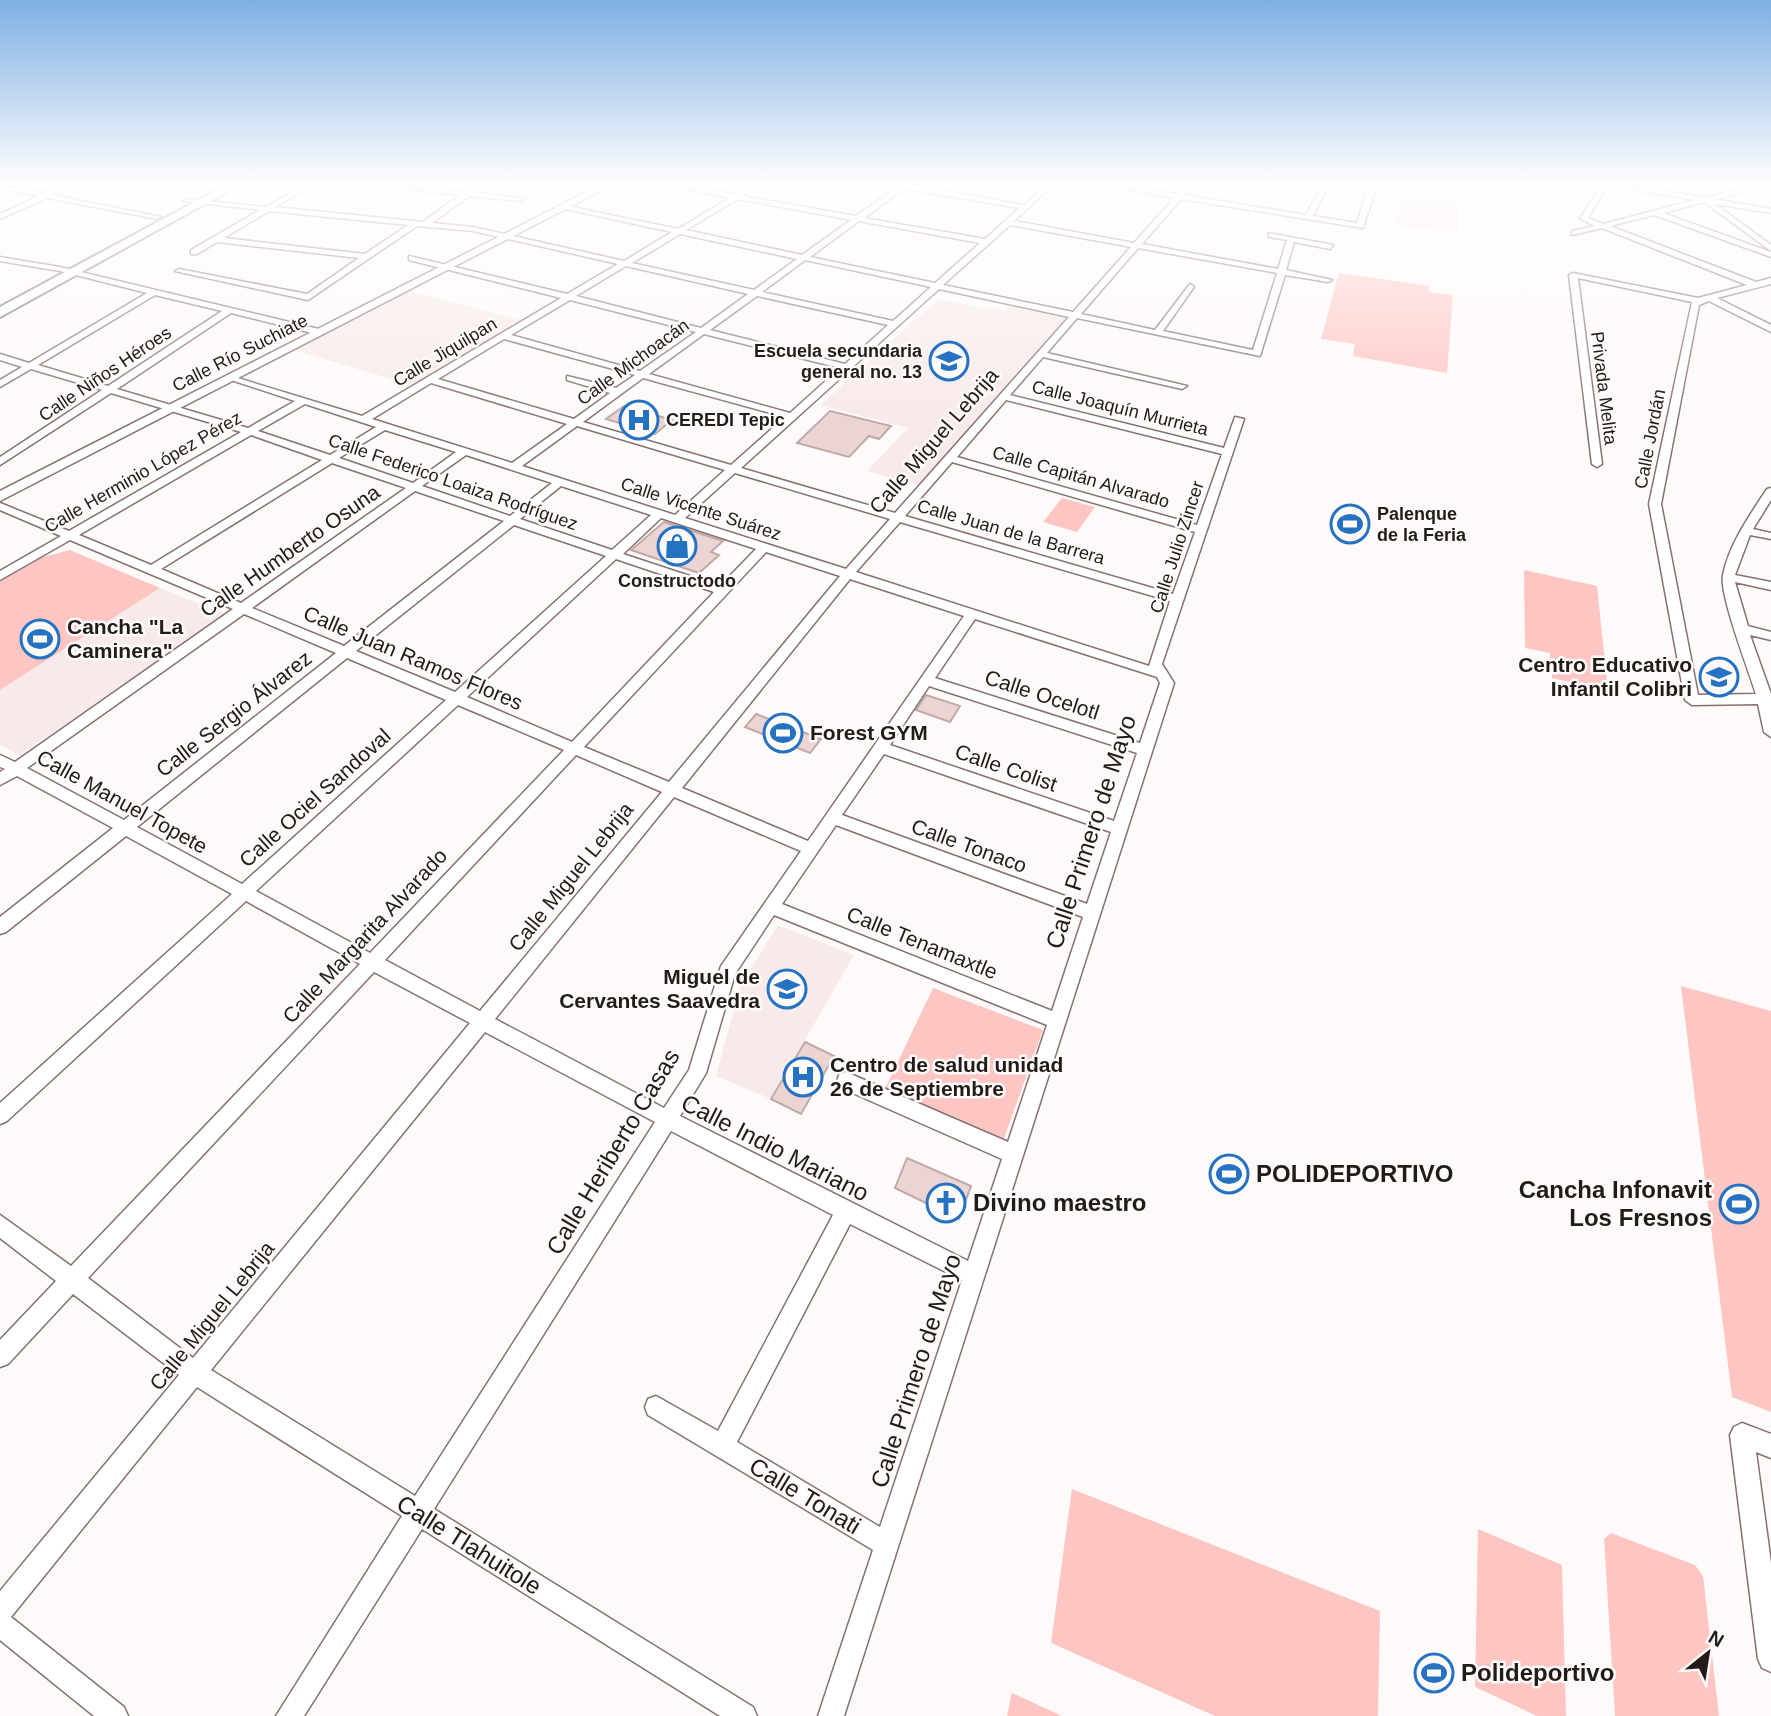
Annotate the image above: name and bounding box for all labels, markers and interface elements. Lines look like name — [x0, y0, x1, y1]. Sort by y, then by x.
street label: Calle Río Suchiate — [169, 310, 311, 396]
street label: Calle Jiquilpan — [390, 313, 500, 391]
street label: Calle Michoacán — [573, 315, 693, 409]
street label: Calle Niños Héroes — [35, 322, 175, 426]
street label: Privada Melita — [1587, 330, 1621, 447]
school or university icon: Escuela secundaria general no. 13 — [928, 340, 970, 382]
place label: Escuela secundaria general no. 13 — [754, 341, 923, 382]
street label: Calle Miguel Lebrija — [864, 363, 1003, 518]
street label: Calle Joaquín Murrieta — [1030, 376, 1211, 440]
street label: Calle Jordán — [1631, 387, 1669, 491]
hospital icon: CEREDI Tepic — [618, 399, 660, 441]
street label: Calle Herminio López Pérez — [41, 407, 245, 537]
place label: CEREDI Tepic — [666, 410, 785, 430]
street label: Calle Federico Loaiza Rodríguez — [326, 430, 580, 534]
street label: Calle Capitán Alvarado — [990, 442, 1172, 512]
street label: Calle Vicente Suárez — [618, 474, 784, 544]
street label: Calle Julio Zincer — [1146, 478, 1208, 616]
street label: Calle Humberto Osuna — [196, 480, 384, 621]
street label: Calle Juan de la Barrera — [915, 496, 1108, 569]
sports icon: Palenque de la Feria — [1329, 503, 1371, 545]
place label: Palenque de la Feria — [1377, 504, 1467, 545]
shop icon: Constructodo — [656, 525, 698, 567]
place label: Constructodo — [618, 571, 736, 591]
street label: Calle Juan Ramos Flores — [300, 601, 526, 714]
place label: Cancha "La Caminera" — [67, 615, 183, 662]
sports icon: Cancha "La Caminera" — [19, 618, 61, 660]
street label: Calle Sergio Álvarez — [152, 646, 316, 781]
place label: Centro Educativo Infantil Colibri — [1518, 653, 1692, 700]
school or university icon: Centro Educativo Infantil Colibri — [1698, 656, 1740, 698]
street label: Calle Ocelotl — [982, 665, 1102, 724]
sports icon: Forest GYM — [762, 712, 804, 754]
street label: Calle Primero de Mayo — [1040, 712, 1141, 952]
place label: Forest GYM — [810, 721, 928, 744]
street label: Calle Ociel Sandoval — [235, 724, 395, 871]
street label: Calle Colist — [952, 739, 1060, 796]
street label: Calle Manuel Topete — [33, 745, 211, 858]
street label: Calle Miguel Lebrija — [504, 798, 638, 956]
street label: Calle Tonaco — [908, 814, 1030, 877]
street label: Calle Margarita Alvarado — [278, 844, 451, 1028]
street label: Calle Tenamaxtle — [843, 902, 1001, 983]
place label: Miguel de Cervantes Saavedra — [559, 965, 760, 1012]
school or university icon: Miguel de Cervantes Saavedra — [766, 968, 808, 1010]
street label: Calle Heriberto Casas — [541, 1044, 685, 1259]
place label: Centro de salud unidad 26 de Septiembre — [830, 1053, 1063, 1100]
hospital icon: Centro de salud unidad 26 de Septiembre — [782, 1056, 824, 1098]
street label: Calle Indio Mariano — [677, 1089, 873, 1207]
sports icon: POLIDEPORTIVO — [1208, 1153, 1250, 1195]
place label: POLIDEPORTIVO — [1256, 1160, 1453, 1187]
place label: Cancha Infonavit Los Fresnos — [1519, 1176, 1712, 1231]
church icon: Divino maestro — [925, 1182, 967, 1224]
sports icon: Cancha Infonavit Los Fresnos — [1718, 1183, 1760, 1225]
place label: Divino maestro — [973, 1189, 1146, 1216]
street label: Calle Miguel Lebrija — [145, 1237, 279, 1395]
street label: Calle Primero de Mayo — [865, 1251, 966, 1491]
street label: Calle Tonati — [745, 1452, 866, 1539]
street label: Calle Tlahuitole — [392, 1489, 546, 1600]
north arrow — [1673, 1618, 1743, 1688]
text: N — [1705, 1626, 1727, 1651]
sports icon: Polideportivo — [1413, 1652, 1455, 1694]
place label: Polideportivo — [1461, 1659, 1614, 1686]

